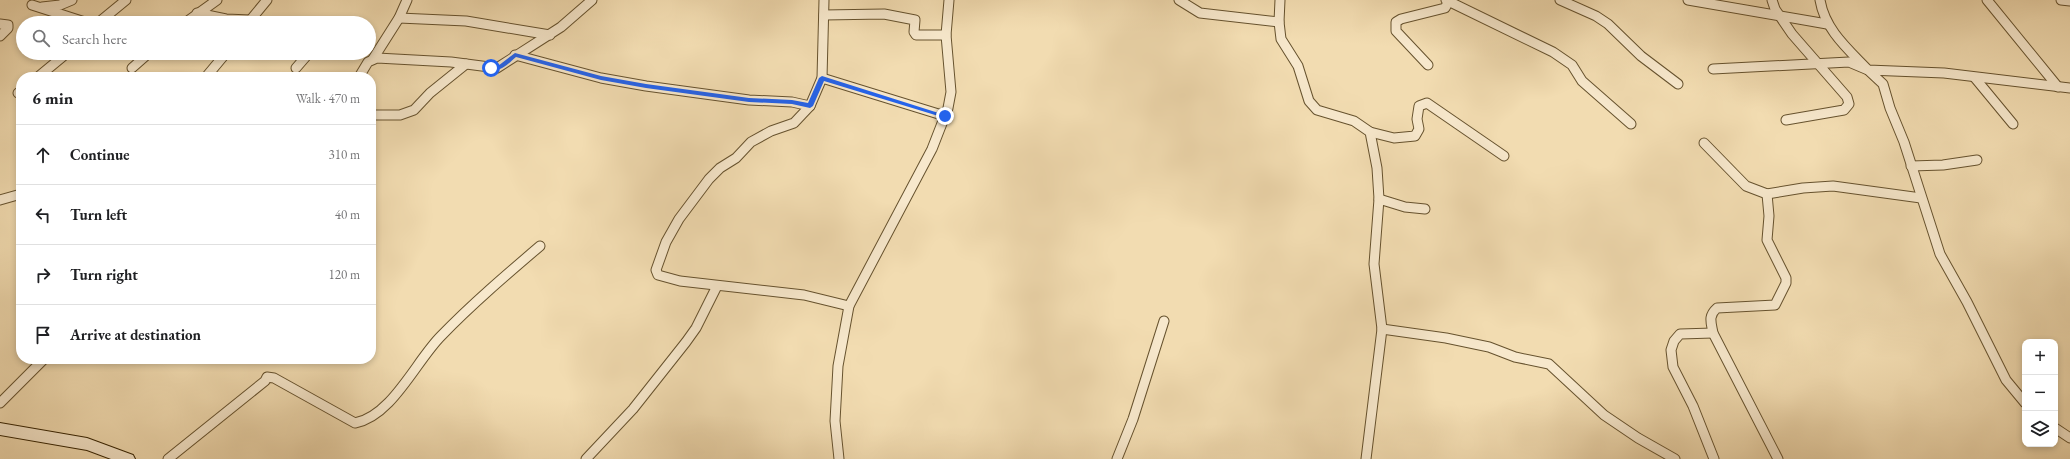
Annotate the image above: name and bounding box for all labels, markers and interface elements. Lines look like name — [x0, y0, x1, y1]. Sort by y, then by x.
search box — [16, 16, 376, 60]
icon: search — [30, 27, 52, 49]
text: Search here — [62, 29, 127, 48]
route start — [482, 59, 500, 77]
text: 6 min — [32, 87, 73, 109]
text: Walk · 470 m — [296, 90, 360, 107]
route end — [936, 107, 954, 125]
icon: ahead — [32, 144, 54, 166]
text: Continue — [70, 145, 130, 164]
text: 310 m — [329, 146, 360, 163]
icon: left — [32, 204, 54, 226]
text: Turn left — [70, 205, 127, 224]
text: 40 m — [335, 206, 360, 223]
icon: right — [32, 264, 54, 286]
text: Turn right — [70, 265, 138, 284]
text: 120 m — [329, 266, 360, 283]
icon: arrive — [32, 324, 54, 346]
text: Arrive at destination — [70, 325, 201, 344]
map controls — [2022, 339, 2058, 447]
button: + — [2022, 339, 2058, 375]
button: − — [2022, 375, 2058, 411]
button: layers — [2022, 411, 2058, 447]

